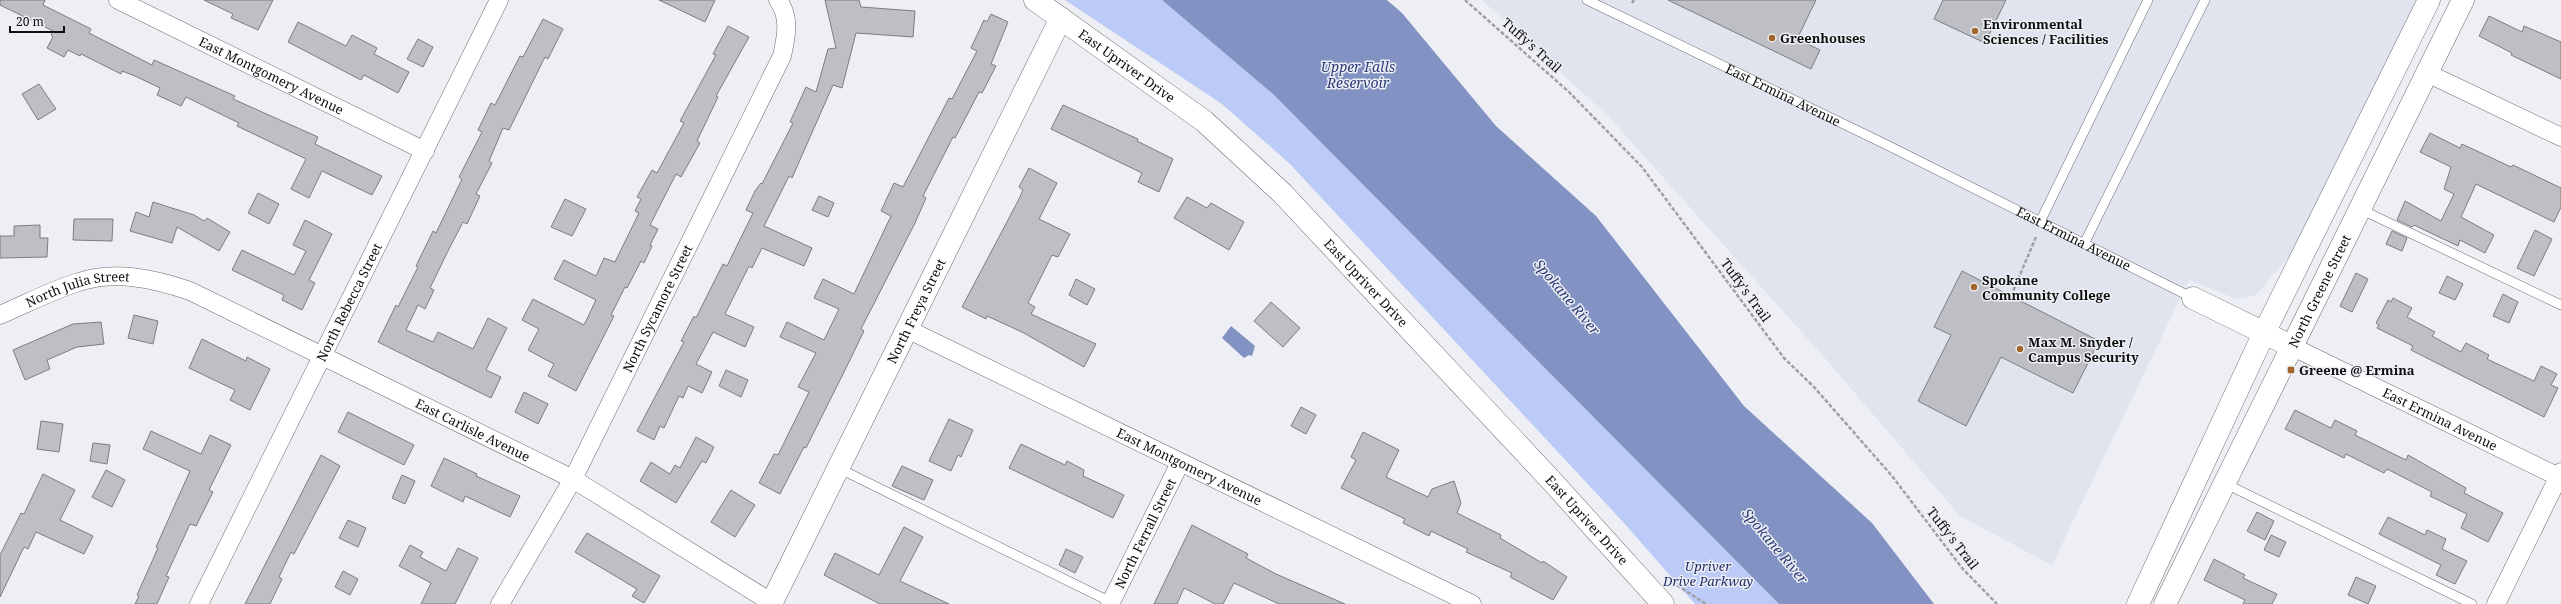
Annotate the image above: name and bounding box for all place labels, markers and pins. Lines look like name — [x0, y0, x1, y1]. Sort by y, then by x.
place label: Environmental Sciences / Facilities — [1983, 15, 2109, 48]
marker: Environmental Sciences / Facilities — [1970, 26, 1980, 36]
place label: Greenhouses — [1780, 29, 1866, 47]
marker: Greenhouses — [1767, 33, 1777, 43]
place label: Spokane Community College — [1982, 271, 2110, 304]
marker: Spokane Community College — [1969, 282, 1979, 292]
place label: Max M. Snyder / Campus Security — [2028, 333, 2139, 366]
marker: Max M. Snyder / Campus Security — [2015, 344, 2025, 354]
place label: Greene @ Ermina — [2299, 361, 2415, 379]
marker: Greene @ Ermina — [2286, 365, 2296, 375]

